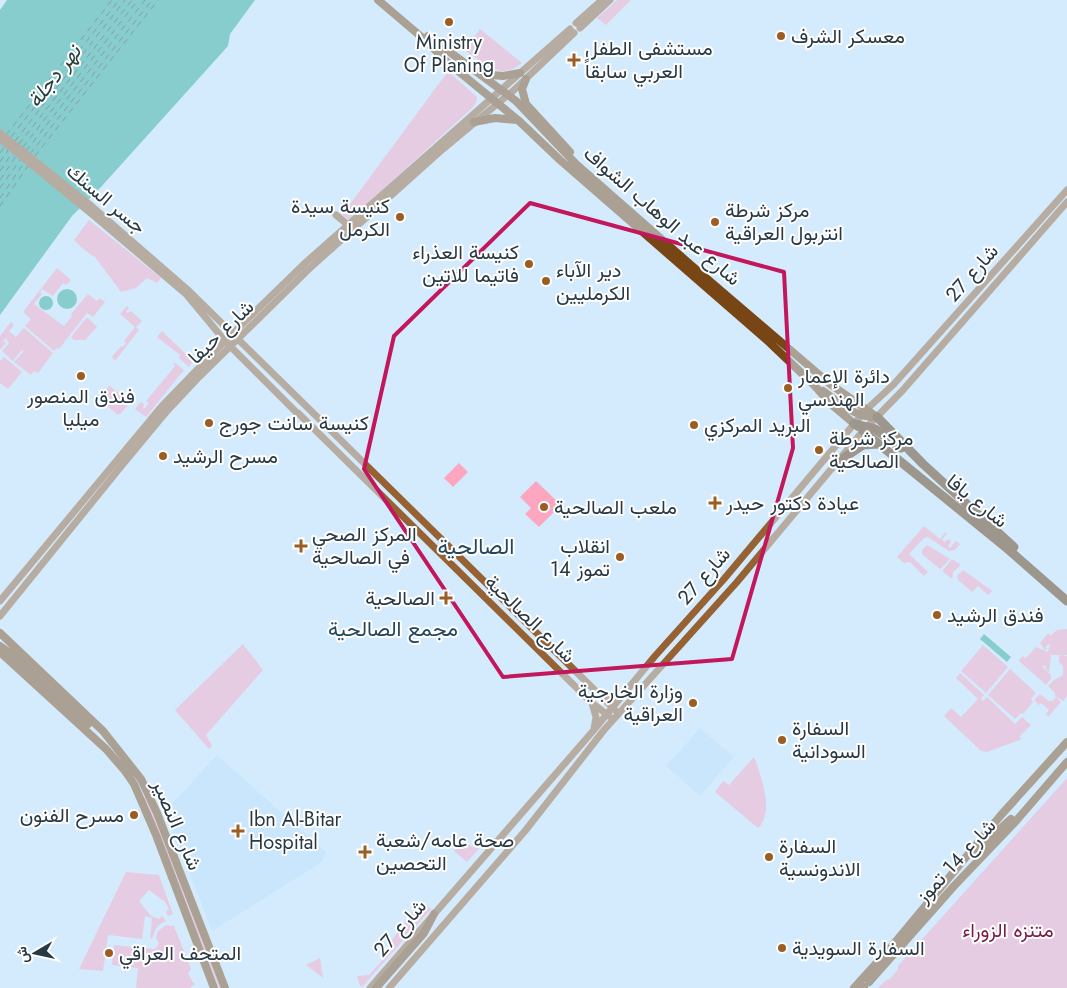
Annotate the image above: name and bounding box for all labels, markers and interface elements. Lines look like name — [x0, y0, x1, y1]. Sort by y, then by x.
marker: Ministry Of Planing — [443, 16, 455, 28]
place label: معسكر الشرف — [791, 22, 905, 51]
place label: Ministry Of Planing — [404, 28, 494, 80]
marker: معسكر الشرف — [775, 30, 787, 42]
place label: مستشفى الطفل العربي سابقاً — [584, 34, 713, 88]
water label: نهر دجلة — [20, 37, 89, 114]
marker: مستشفى الطفل العربي سابقاً — [567, 53, 581, 67]
street label: شارع عبد الوهاب الشواف — [577, 139, 747, 293]
street label: جسر السنك — [60, 157, 152, 241]
place label: كنيسة سيدة الكرمل — [291, 192, 390, 244]
place label: مركز شرطة انتربول العراقية — [725, 196, 843, 248]
marker: كنيسة سيدة الكرمل — [394, 211, 406, 223]
marker: مركز شرطة انتربول العراقية — [709, 216, 721, 228]
place label: كنيسة العذراء فاتيما للاتين — [412, 238, 519, 290]
street label: شارع 27 — [939, 238, 1005, 308]
place label: دير الآباء الكرمليين — [556, 256, 630, 308]
marker: كنيسة العذراء فاتيما للاتين — [523, 258, 535, 270]
marker: دير الآباء الكرمليين — [540, 275, 552, 287]
street label: شارع حيفا — [181, 293, 261, 371]
place label: دائرة الإعمار الهندسي — [797, 362, 890, 416]
marker: فندق المنصور ميليا — [75, 370, 87, 382]
place label: فندق المنصور ميليا — [26, 382, 135, 434]
marker: دائرة الإعمار الهندسي — [782, 382, 794, 394]
place label: كنيسة سانت جورج — [219, 409, 369, 438]
place label: البريد المركزي — [704, 411, 810, 442]
marker: كنيسة سانت جورج — [203, 417, 215, 429]
marker: البريد المركزي — [688, 419, 700, 431]
place label: مركز شرطة الصالحية — [829, 424, 913, 476]
place label: مسرح الرشيد — [173, 442, 278, 471]
marker: مركز شرطة الصالحية — [813, 444, 825, 456]
marker: مسرح الرشيد — [157, 450, 169, 462]
street label: شارع يافا — [940, 467, 1014, 535]
place label: عيادة دكتور حيدر — [725, 489, 859, 518]
place label: ملعب الصالحية — [554, 493, 677, 522]
marker: عيادة دكتور حيدر — [708, 496, 722, 510]
marker: ملعب الصالحية — [538, 501, 550, 513]
place label: المركز الصحي في الصالحية — [312, 520, 417, 574]
district label: الصالحية — [438, 530, 514, 562]
place label: انقلاب 14 تموز — [550, 532, 610, 584]
marker: المركز الصحي في الصالحية — [294, 539, 308, 553]
street label: شارع 27 — [671, 541, 737, 611]
marker: انقلاب 14 تموز — [614, 551, 626, 563]
street label: شارع الصالحية — [478, 568, 582, 670]
place label: الصالحية — [365, 584, 435, 613]
marker: الصالحية — [439, 591, 453, 605]
place label: فندق الرشيد — [947, 601, 1044, 630]
marker: فندق الرشيد — [931, 609, 943, 621]
district label: مجمع الصالحية — [328, 614, 458, 644]
place label: وزارة الخارجية العراقية — [578, 677, 683, 729]
marker: وزارة الخارجية العراقية — [687, 697, 699, 709]
place label: السفارة السودانية — [792, 714, 866, 766]
marker: السفارة السودانية — [776, 734, 788, 746]
street label: شارع النصیر — [144, 774, 209, 875]
place label: مسرح الفنون — [20, 801, 124, 830]
place label: Ibn Al-Bitar Hospital — [249, 805, 342, 857]
marker: مسرح الفنون — [128, 809, 140, 821]
street label: شارع 14 تموز — [908, 812, 1003, 910]
marker: Ibn Al-Bitar Hospital — [231, 824, 245, 838]
place label: صحة عامه/شعبة التحصين — [376, 826, 514, 878]
place label: السفارة الاندونسية — [779, 832, 860, 884]
marker: صحة عامه/شعبة التحصين — [358, 845, 372, 859]
marker: السفارة الاندونسية — [763, 851, 775, 863]
street label: شارع 27 — [367, 893, 433, 963]
park label: متنزه الزوراء — [962, 916, 1054, 945]
north arrow — [10, 928, 60, 978]
place label: السفارة السويدية — [792, 934, 925, 963]
place label: المتحف العراقي — [119, 939, 241, 970]
marker: السفارة السويدية — [776, 942, 788, 954]
text: ش — [11, 945, 33, 965]
marker: المتحف العراقي — [103, 947, 115, 959]

